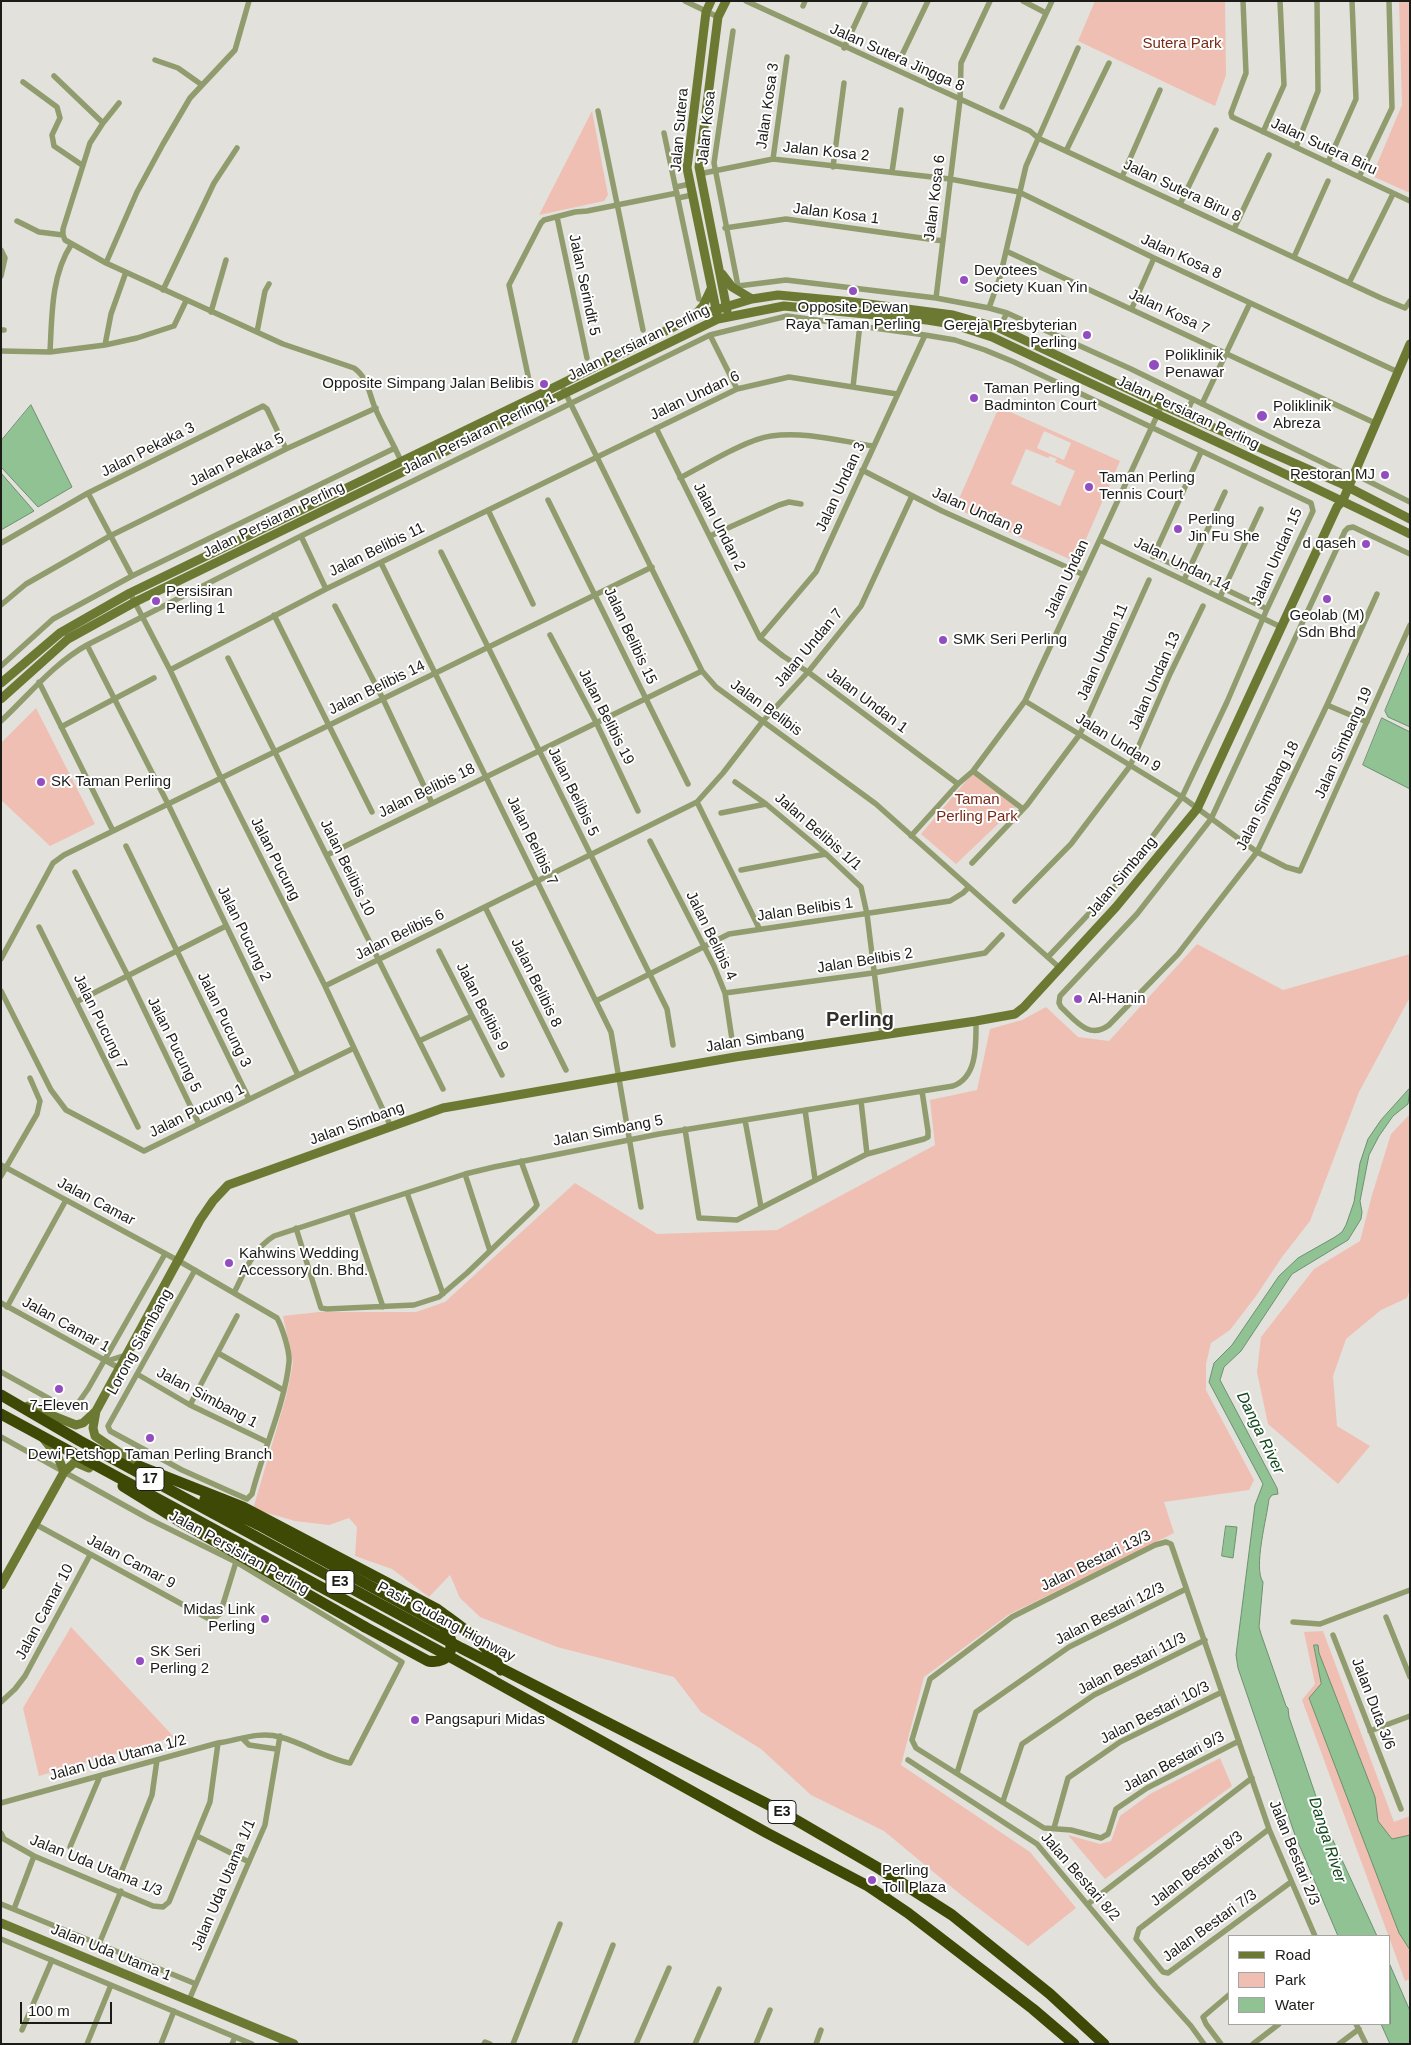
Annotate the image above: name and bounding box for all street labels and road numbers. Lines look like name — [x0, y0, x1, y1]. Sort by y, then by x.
street label: Jalan Sutera Jingga 8 — [827, 20, 967, 96]
street label: Jalan Kosa 3 — [753, 62, 783, 150]
street label: Jalan Sutera — [667, 87, 693, 173]
street label: Jalan Kosa — [694, 90, 720, 166]
street label: Jalan Sutera Biru — [1268, 115, 1380, 179]
street label: Jalan Kosa 2 — [782, 139, 870, 165]
street label: Jalan Kosa 6 — [921, 154, 949, 242]
street label: Jalan Sutera Biru 8 — [1120, 156, 1244, 226]
street label: Jalan Kosa 1 — [792, 200, 880, 228]
street label: Jalan Kosa 8 — [1138, 231, 1224, 283]
street label: Jalan Serindit 5 — [564, 233, 604, 337]
street label: Jalan Kosa 7 — [1126, 286, 1212, 338]
street label: Jalan Persiaran Perling — [565, 301, 713, 385]
street label: Jalan Undan 6 — [647, 367, 743, 425]
street label: Jalan Persiaran Perling — [1114, 372, 1262, 454]
street label: Jalan Persiaran Perling 1 — [400, 389, 558, 479]
street label: Jalan Pekaka 3 — [98, 419, 198, 481]
street label: Jalan Pekaka 5 — [187, 429, 287, 491]
street label: Jalan Undan 3 — [812, 439, 870, 535]
street label: Jalan Persiaran Perling — [200, 478, 348, 562]
street label: Jalan Undan 2 — [689, 480, 749, 574]
street label: Jalan Undan 8 — [929, 484, 1025, 540]
street label: Jalan Undan 15 — [1247, 505, 1307, 609]
street label: Jalan Belibis 11 — [326, 519, 428, 581]
street label: Jalan Undan 14 — [1131, 534, 1233, 596]
street label: Jalan Undan — [1041, 537, 1093, 621]
street label: Jalan Belibis 15 — [600, 585, 660, 687]
street label: Jalan Undan 11 — [1074, 601, 1132, 703]
street label: Jalan Undan 7 — [771, 605, 847, 691]
street label: Jalan Undan 13 — [1125, 629, 1185, 733]
street label: Jalan Belibis 14 — [326, 657, 428, 719]
street label: Jalan Undan 1 — [823, 665, 911, 737]
street label: Jalan Belibis 19 — [574, 666, 638, 768]
street label: Jalan Belibis — [727, 676, 805, 740]
street label: Jalan Simbang 19 — [1311, 684, 1377, 802]
street label: Jalan Undan 9 — [1072, 710, 1164, 776]
street label: Jalan Simbang 18 — [1233, 738, 1303, 854]
street label: Jalan Belibis 5 — [544, 745, 602, 839]
street label: Jalan Belibis 18 — [376, 760, 478, 822]
street label: Jalan Belibis 1/1 — [771, 789, 865, 875]
street label: Jalan Belibis 7 — [503, 794, 561, 888]
street label: Jalan Pucung — [246, 814, 304, 904]
street label: Jalan Belibis 10 — [316, 817, 378, 919]
street label: Jalan Simbang — [1083, 833, 1161, 921]
street label: Jalan Pucung 2 — [213, 884, 275, 984]
street label: Jalan Belibis 4 — [682, 889, 740, 983]
street label: Jalan Belibis 1 — [756, 894, 854, 926]
street label: Jalan Belibis 6 — [353, 906, 447, 964]
street label: Jalan Belibis 8 — [507, 936, 565, 1030]
street label: Jalan Belibis 2 — [816, 945, 914, 977]
street label: Jalan Belibis 9 — [452, 960, 512, 1054]
street label: Jalan Pucung 3 — [193, 970, 255, 1070]
street label: Jalan Pucung 7 — [69, 972, 131, 1072]
street label: Jalan Pucung 5 — [143, 995, 205, 1095]
street label: Jalan Simbang — [705, 1023, 805, 1057]
street label: Jalan Pucung 1 — [147, 1080, 247, 1142]
street label: Jalan Simbang — [307, 1099, 407, 1149]
street label: Jalan Simbang 5 — [551, 1112, 665, 1150]
street label: Jalan Camar — [54, 1174, 138, 1230]
street label: Lorong Siambang — [103, 1286, 177, 1398]
street label: Jalan Camar 1 — [19, 1293, 113, 1357]
street label: Jalan Simbang 1 — [153, 1364, 261, 1432]
road number: 17 — [136, 1468, 164, 1490]
street label: Jalan Persisiran Perling — [166, 1507, 312, 1599]
street label: Jalan Bestari 13/3 — [1038, 1527, 1154, 1595]
street label: Jalan Camar 9 — [84, 1531, 178, 1593]
street label: Jalan Camar 10 — [12, 1561, 78, 1663]
road number: E3 — [326, 1570, 354, 1594]
street label: Pasir Gudang Highway — [374, 1578, 518, 1666]
street label: Jalan Bestari 12/3 — [1052, 1579, 1168, 1649]
street label: Jalan Bestari 11/3 — [1075, 1629, 1189, 1699]
street label: Jalan Duta 3/6 — [1347, 1656, 1399, 1752]
street label: Jalan Bestari 10/3 — [1097, 1678, 1213, 1748]
street label: Jalan Bestari 9/3 — [1120, 1728, 1228, 1796]
street label: Jalan Uda Utama 1/2 — [48, 1731, 188, 1785]
street label: Jalan Bestari 2/3 — [1265, 1798, 1323, 1908]
road number: E3 — [768, 1800, 796, 1824]
street label: Jalan Uda Utama 1/1 — [188, 1817, 260, 1953]
street label: Jalan Bestari 8/3 — [1147, 1828, 1247, 1910]
street label: Jalan Bestari 8/2 — [1037, 1829, 1123, 1925]
street label: Jalan Uda Utama 1/3 — [27, 1831, 165, 1901]
street label: Jalan Bestari 7/3 — [1160, 1886, 1260, 1966]
street label: Jalan Uda Utama 1 — [48, 1921, 174, 1985]

